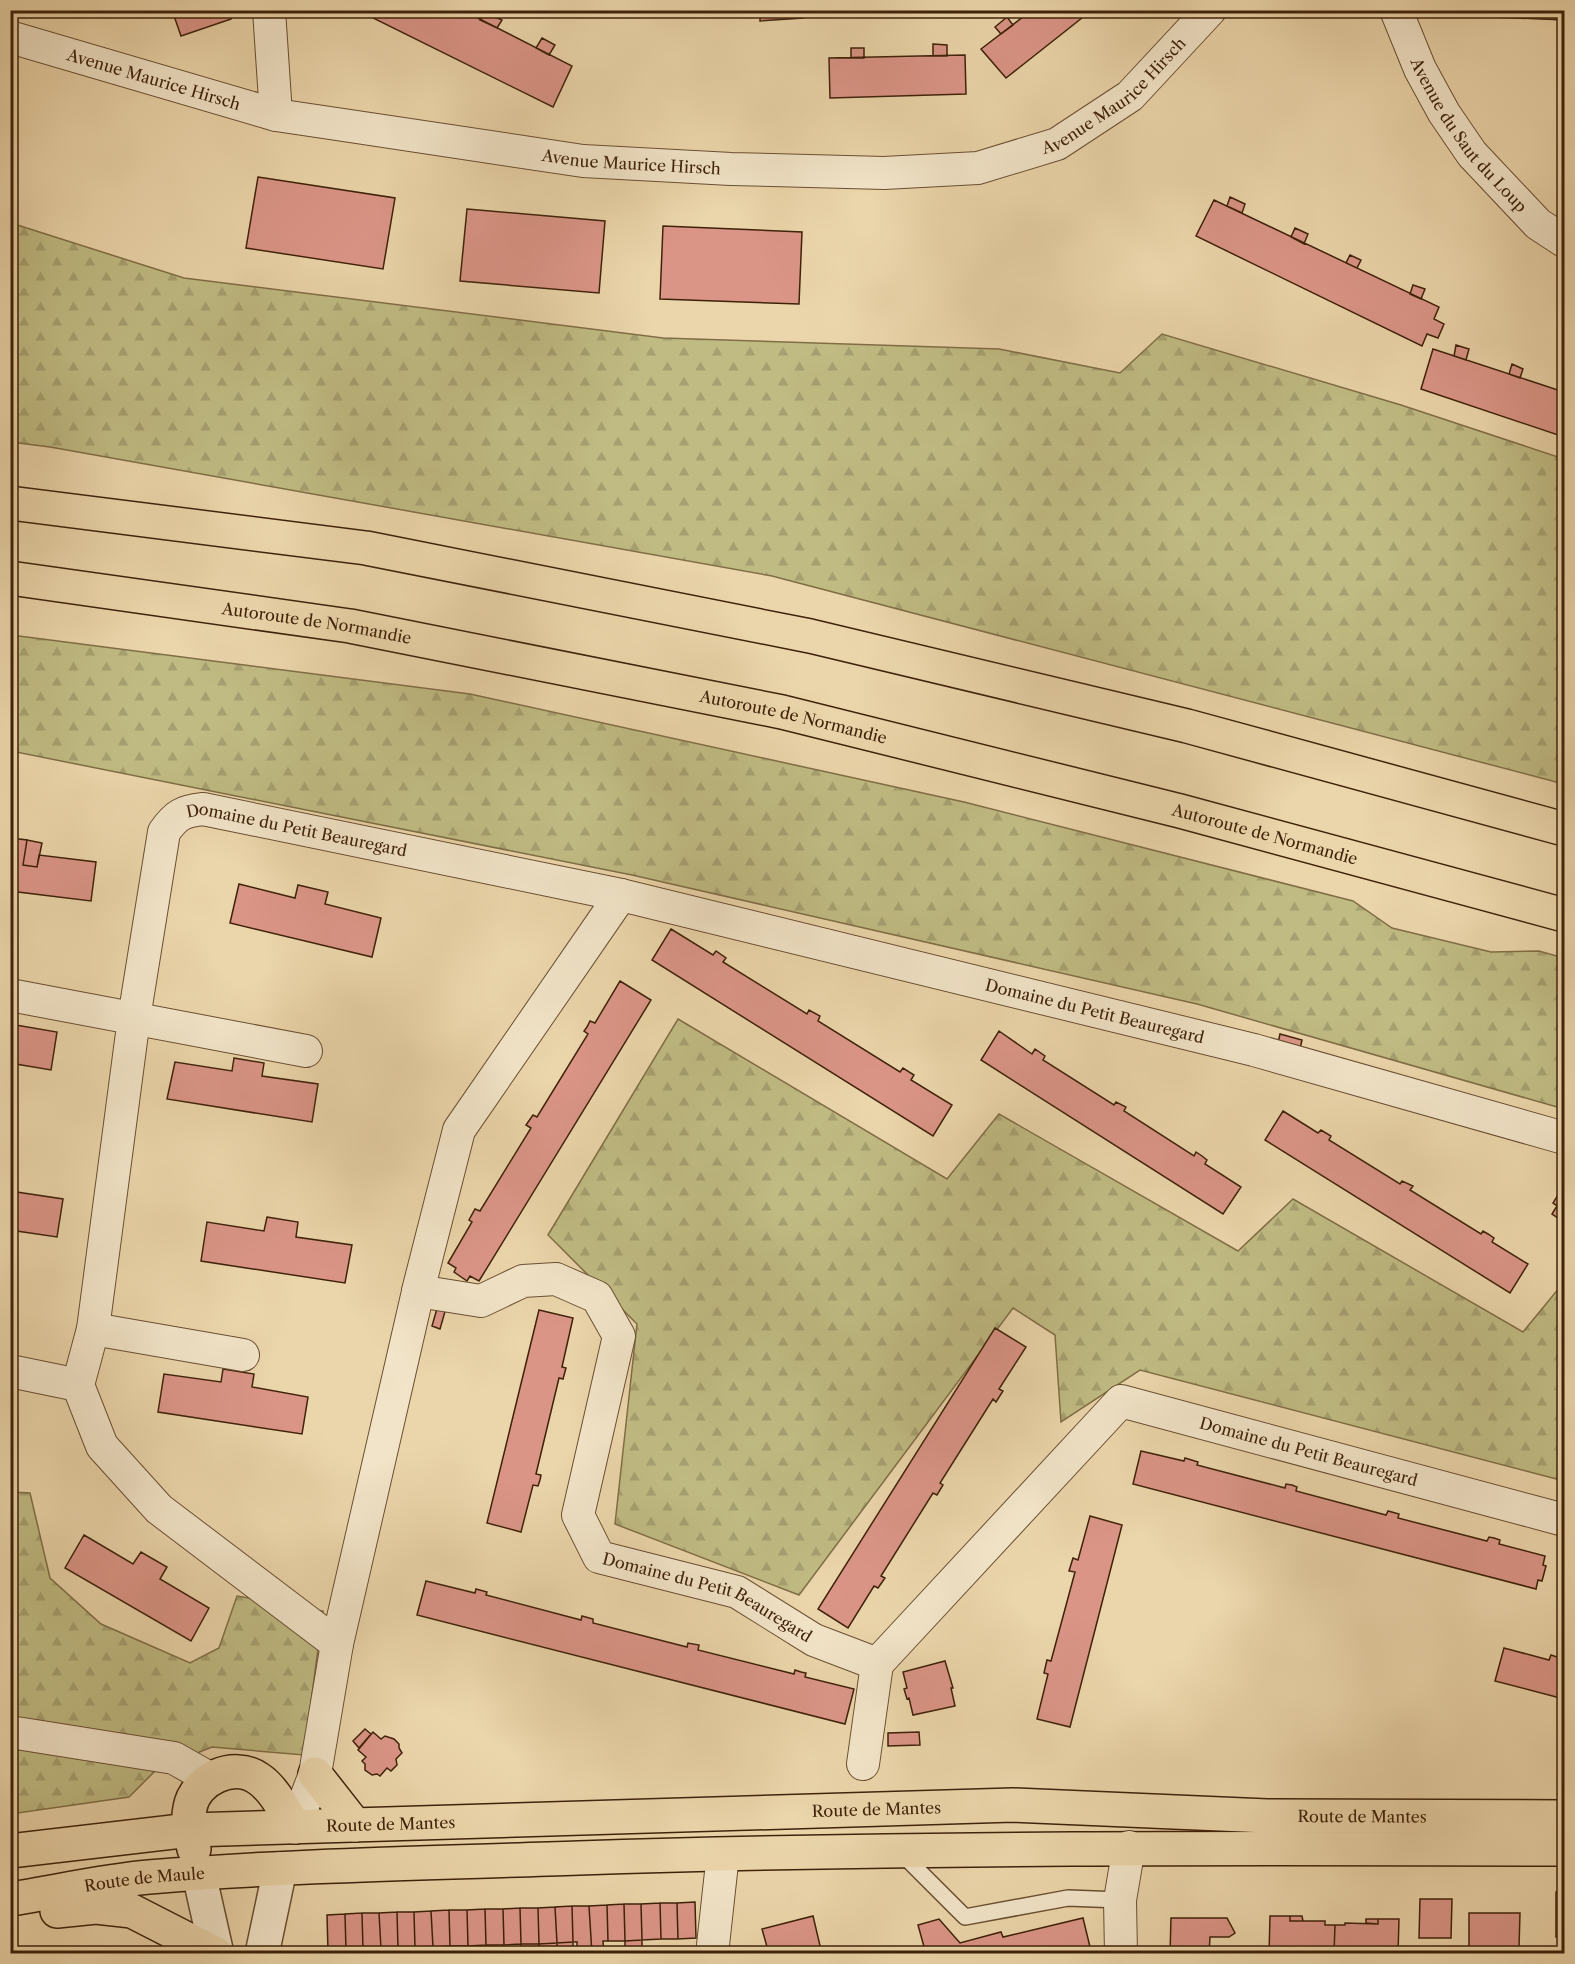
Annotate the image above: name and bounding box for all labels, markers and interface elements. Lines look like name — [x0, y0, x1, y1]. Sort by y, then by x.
street label: Avenue Maurice Hirsch — [1038, 33, 1190, 158]
street label: Avenue Maurice Hirsch — [64, 44, 243, 114]
street label: Avenue du Saut du Loup — [1406, 54, 1531, 216]
street label: Avenue Maurice Hirsch — [540, 145, 721, 178]
street label: Autoroute de Normandie — [220, 598, 413, 648]
street label: Autoroute de Normandie — [697, 686, 889, 748]
street label: Domaine du Petit Beauregard — [184, 798, 409, 861]
street label: Autoroute de Normandie — [1169, 799, 1360, 869]
street label: Domaine du Petit Beauregard — [983, 975, 1207, 1048]
street label: Domaine du Petit Beauregard — [1197, 1413, 1420, 1490]
street label: Domaine du Petit Beauregard — [600, 1548, 816, 1646]
street label: Route de Mantes — [812, 1797, 941, 1821]
street label: Route de Mantes — [1298, 1806, 1427, 1827]
street label: Route de Mantes — [326, 1812, 456, 1836]
street label: Route de Maule — [83, 1863, 205, 1896]

